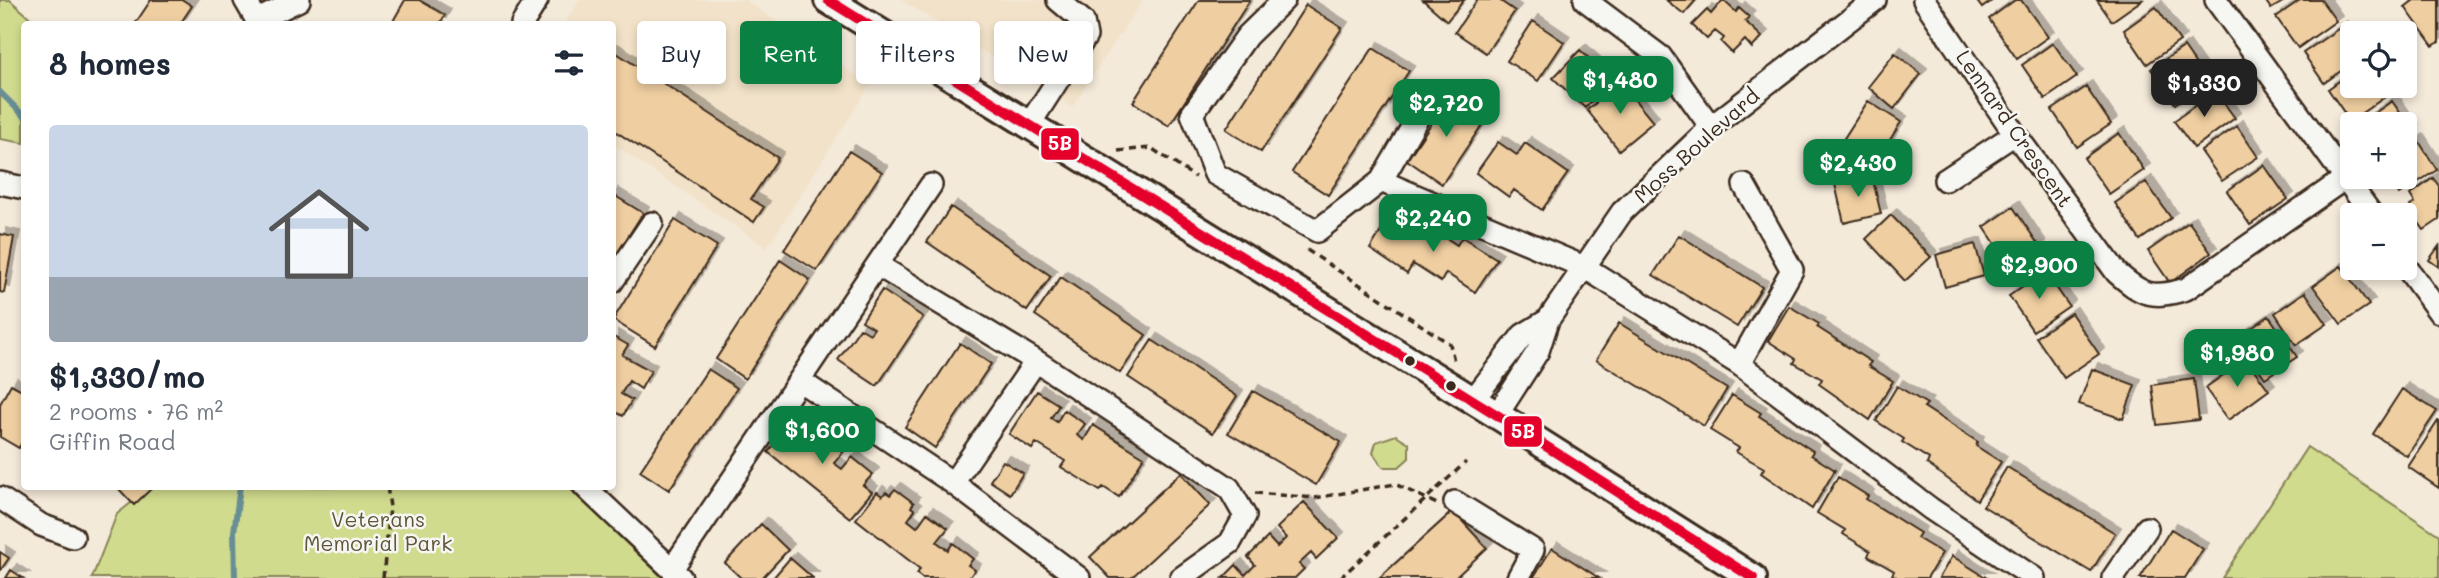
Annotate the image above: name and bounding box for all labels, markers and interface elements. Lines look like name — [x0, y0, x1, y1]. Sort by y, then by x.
chip: Buy — [637, 21, 726, 84]
chip: Rent — [740, 21, 842, 84]
chip: Filters — [856, 21, 980, 84]
chip: New — [994, 21, 1093, 84]
map controls — [2340, 21, 2417, 280]
button: locate — [2340, 21, 2417, 98]
text: 8 homes — [49, 43, 171, 83]
icon: filters — [550, 44, 588, 82]
street label: Lennard Crescent — [1951, 44, 2080, 212]
pin: $1,480 — [1563, 57, 1677, 116]
pin: $1,330 — [2147, 60, 2261, 119]
text: $1,480 — [1582, 64, 1658, 94]
text: $1,330 — [2167, 67, 2241, 97]
pin: $2,720 — [1389, 80, 1503, 139]
street label: Moss Boulevard — [1628, 81, 1764, 208]
text: $2,720 — [1409, 87, 1483, 117]
button: + — [2340, 112, 2417, 189]
line badge: 5B — [1040, 127, 1080, 161]
text: 5B — [1048, 130, 1072, 155]
pin: $2,430 — [1801, 140, 1915, 199]
text: $2,430 — [1819, 147, 1897, 177]
icon: home — [256, 171, 382, 297]
pin: $2,240 — [1376, 194, 1490, 254]
text: $2,240 — [1395, 202, 1471, 232]
button: − — [2340, 203, 2417, 280]
pin: $2,900 — [1982, 242, 2096, 301]
text: $2,900 — [2000, 249, 2078, 279]
pin: $1,980 — [2180, 330, 2294, 389]
text: $1,980 — [2200, 337, 2274, 367]
unlabelled marker — [1403, 354, 1417, 368]
text: $1,330/mo — [49, 356, 205, 396]
unlabelled marker — [1444, 379, 1458, 393]
text: 2 rooms · 76 m² — [49, 396, 223, 426]
pin: $1,600 — [765, 406, 879, 466]
text: $1,600 — [785, 414, 859, 444]
line badge: 5B — [1503, 415, 1543, 448]
text: 5B — [1511, 418, 1535, 443]
text: Giffin Road — [49, 426, 175, 456]
park label: Veterans Memorial Park — [304, 505, 452, 556]

